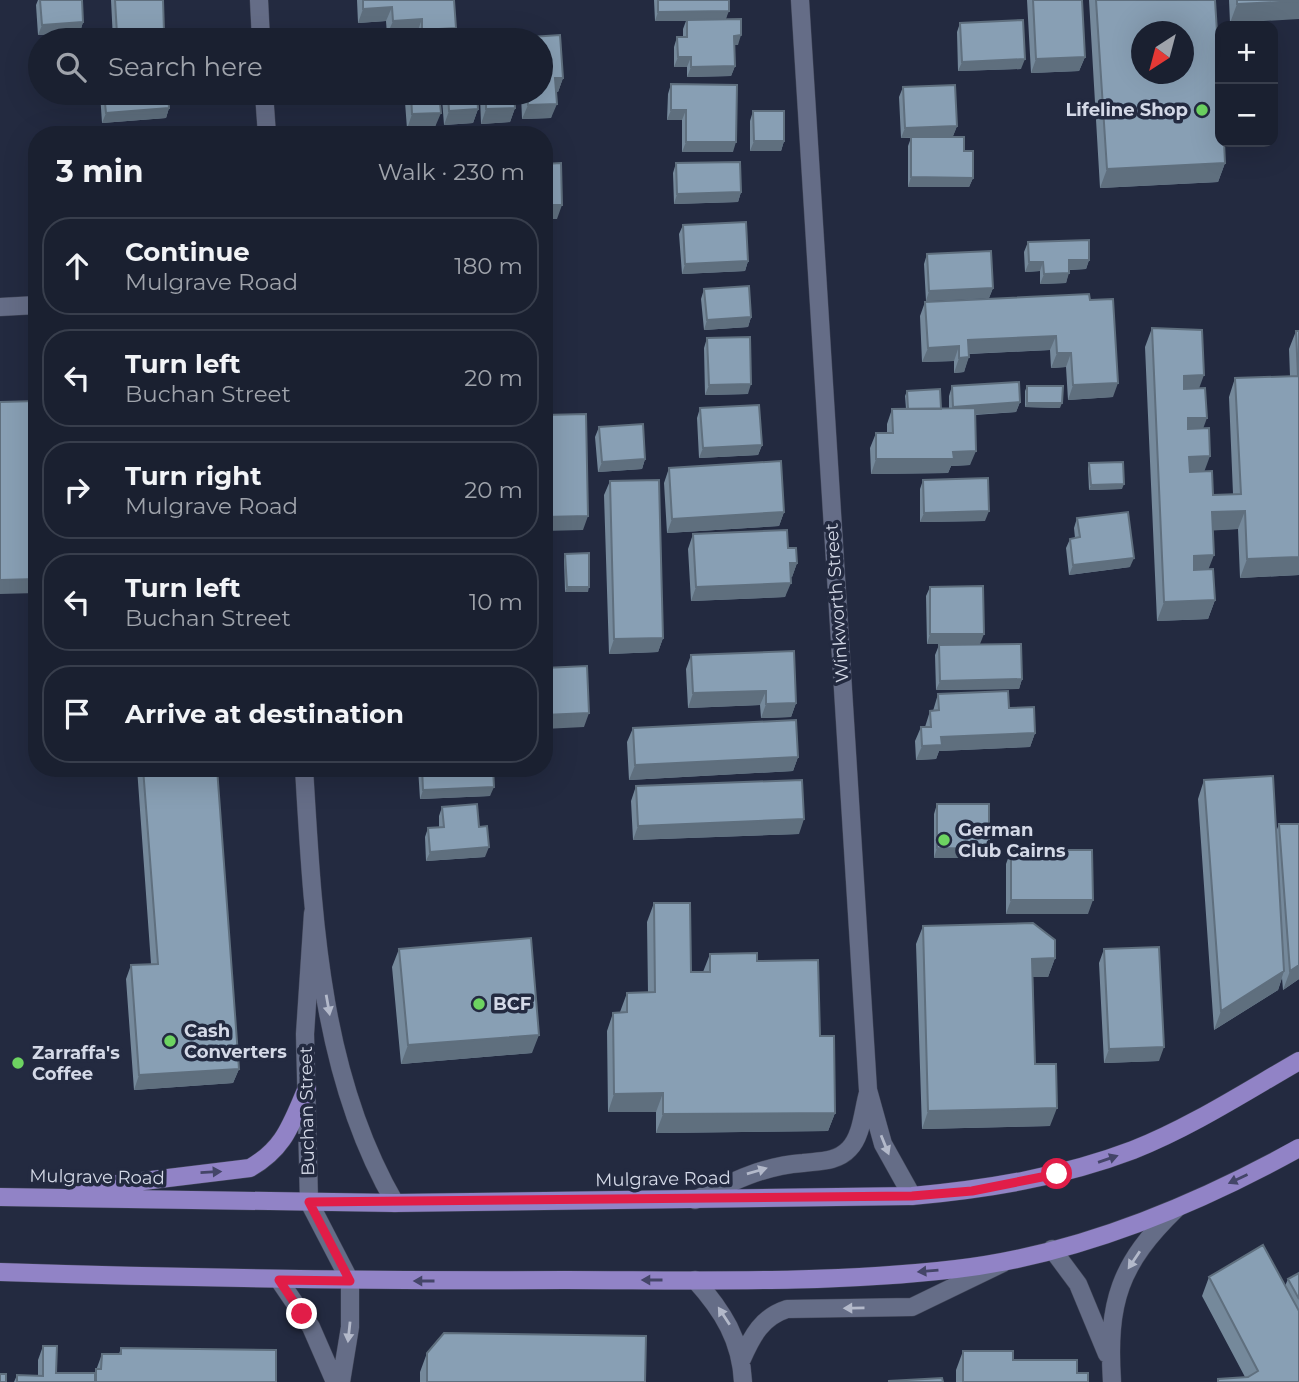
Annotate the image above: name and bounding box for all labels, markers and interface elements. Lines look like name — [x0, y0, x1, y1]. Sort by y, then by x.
north arrow — [1131, 21, 1194, 84]
map controls — [1215, 21, 1278, 147]
button: + — [1215, 21, 1278, 84]
search box — [28, 28, 553, 105]
icon: search — [52, 48, 90, 86]
text: Search here — [108, 51, 263, 83]
button: − — [1215, 84, 1278, 147]
place label: Lifeline Shop — [1066, 99, 1188, 121]
marker: Lifeline Shop — [1194, 102, 1210, 118]
text: 3 min — [56, 153, 143, 190]
text: Walk · 230 m — [378, 158, 525, 186]
text: Continue — [125, 236, 250, 268]
icon: ahead — [58, 247, 96, 285]
text: 180 m — [454, 252, 523, 280]
text: Mulgrave Road — [125, 268, 298, 296]
text: Turn left — [125, 348, 241, 380]
icon: left — [58, 359, 96, 397]
text: 20 m — [464, 364, 523, 392]
text: Buchan Street — [125, 380, 291, 408]
text: Turn right — [125, 460, 261, 492]
icon: right — [58, 471, 96, 509]
text: 20 m — [464, 476, 523, 504]
text: Mulgrave Road — [125, 492, 298, 520]
street label: Winkworth Street — [820, 522, 854, 684]
text: Turn left — [125, 572, 241, 604]
icon: left — [58, 583, 96, 621]
text: 10 m — [469, 588, 523, 616]
text: Buchan Street — [125, 604, 291, 632]
icon: arrive — [58, 695, 96, 733]
text: Arrive at destination — [125, 698, 404, 730]
place label: German Club Cairns — [958, 819, 1066, 862]
marker: German Club Cairns — [936, 832, 952, 848]
place label: BCF — [493, 993, 532, 1015]
one-way arrow — [323, 994, 334, 1016]
marker: BCF — [471, 996, 487, 1012]
place label: Cash Converters — [184, 1020, 287, 1063]
marker: Cash Converters — [162, 1033, 178, 1049]
place label: Zarraffa's Coffee — [32, 1042, 120, 1085]
street label: Buchan Street — [295, 1046, 319, 1176]
marker: Zarraffa's Coffee — [10, 1055, 26, 1071]
one-way arrow — [880, 1135, 891, 1156]
one-way arrow — [1098, 1153, 1119, 1164]
route start — [1041, 1158, 1072, 1189]
street label: Mulgrave Road — [29, 1165, 165, 1189]
one-way arrow — [200, 1166, 222, 1177]
one-way arrow — [747, 1166, 768, 1176]
street label: Mulgrave Road — [595, 1167, 731, 1191]
one-way arrow — [1228, 1174, 1249, 1185]
one-way arrow — [1127, 1250, 1140, 1270]
one-way arrow — [917, 1266, 939, 1277]
one-way arrow — [641, 1274, 663, 1286]
one-way arrow — [413, 1275, 435, 1287]
route end — [286, 1298, 317, 1329]
one-way arrow — [843, 1302, 865, 1314]
one-way arrow — [717, 1307, 730, 1326]
one-way arrow — [343, 1321, 354, 1343]

